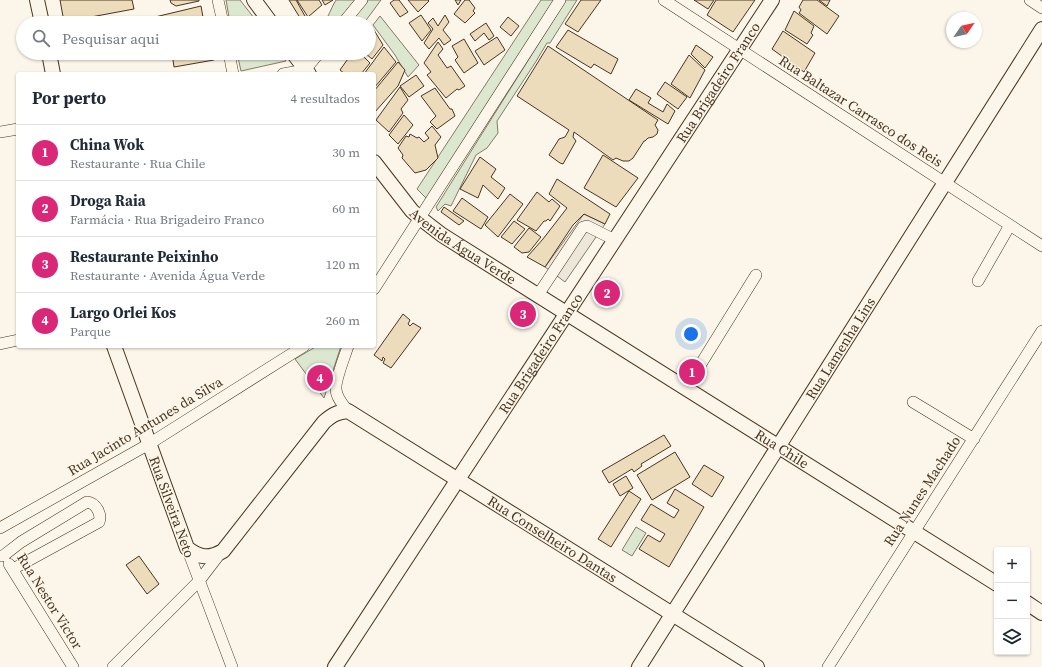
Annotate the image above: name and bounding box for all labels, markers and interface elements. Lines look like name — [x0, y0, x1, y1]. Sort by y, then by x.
north arrow — [946, 12, 982, 48]
search box — [16, 16, 376, 60]
street label: Rua Brigadeiro Franco — [671, 18, 765, 146]
icon: search — [30, 27, 52, 49]
text: Pesquisar aqui — [62, 28, 159, 49]
street label: Rua Baltazar Carrasco dos Reis — [775, 50, 947, 172]
text: Por perto — [32, 86, 106, 110]
text: 4 resultados — [290, 90, 360, 107]
text: China Wok — [70, 134, 144, 155]
text: 1 — [41, 144, 49, 161]
text: 30 m — [332, 144, 360, 161]
text: Restaurante · Rua Chile — [70, 155, 206, 172]
text: Droga Raia — [70, 190, 146, 211]
text: 2 — [41, 200, 49, 217]
text: 60 m — [332, 200, 360, 217]
street label: Avenida Água Verde — [405, 203, 520, 289]
text: Farmácia · Rua Brigadeiro Franco — [70, 211, 264, 228]
text: Restaurante Peixinho — [70, 246, 218, 267]
text: 3 — [41, 256, 49, 273]
text: 120 m — [326, 256, 360, 273]
text: Restaurante · Avenida Água Verde — [70, 267, 265, 284]
pin: 2 — [594, 278, 620, 308]
street label: Rua Brigadeiro Franco — [494, 289, 587, 417]
street label: Rua Lamenha Lins — [801, 293, 880, 403]
pin: 3 — [510, 299, 536, 329]
text: Largo Orlei Kos — [70, 302, 176, 323]
text: 4 — [41, 312, 49, 329]
text: 260 m — [326, 312, 360, 329]
text: Parque — [70, 323, 111, 340]
your location — [681, 324, 701, 344]
pin: 1 — [679, 357, 705, 387]
pin: 4 — [307, 363, 333, 393]
street label: Rua Jacinto Antunes da Silva — [64, 371, 227, 480]
street label: Rua Chile — [751, 424, 813, 473]
street label: Rua Nunes Machado — [879, 432, 965, 550]
street label: Rua Silveira Neto — [144, 453, 200, 561]
street label: Rua Conselheiro Dantas — [484, 491, 621, 587]
map controls — [994, 547, 1030, 655]
button: + — [994, 547, 1030, 583]
street label: Rua Nestor Victor — [12, 549, 88, 653]
button: − — [994, 583, 1030, 619]
button: layers — [994, 619, 1030, 655]

